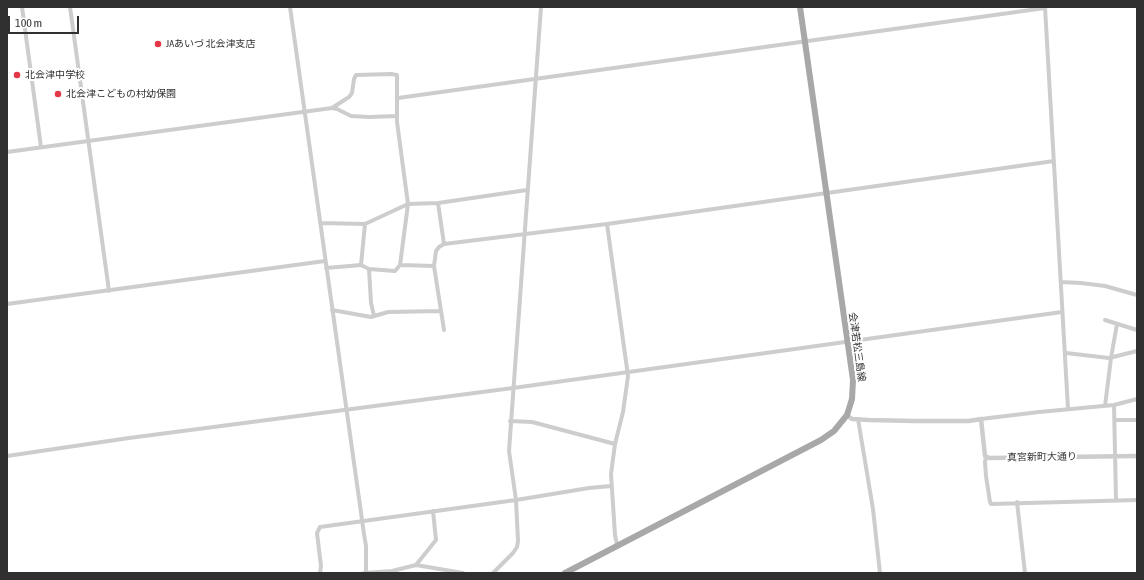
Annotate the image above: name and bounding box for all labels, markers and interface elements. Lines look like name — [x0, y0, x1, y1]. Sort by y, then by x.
scale bar — [10, 8, 81, 34]
text: 100 m — [15, 16, 42, 30]
place label: JAあいづ 北会津支店 — [166, 38, 255, 50]
marker: JAあいづ 北会津支店 — [153, 39, 163, 49]
place label: 北会津中学校 — [25, 69, 85, 81]
marker: 北会津中学校 — [12, 70, 22, 80]
place label: 北会津こどもの村幼保園 — [66, 88, 176, 100]
marker: 北会津こどもの村幼保園 — [53, 89, 63, 99]
street label: 会津若松三島線 — [846, 312, 868, 382]
street label: 真宮新町大通り — [1007, 450, 1077, 464]

